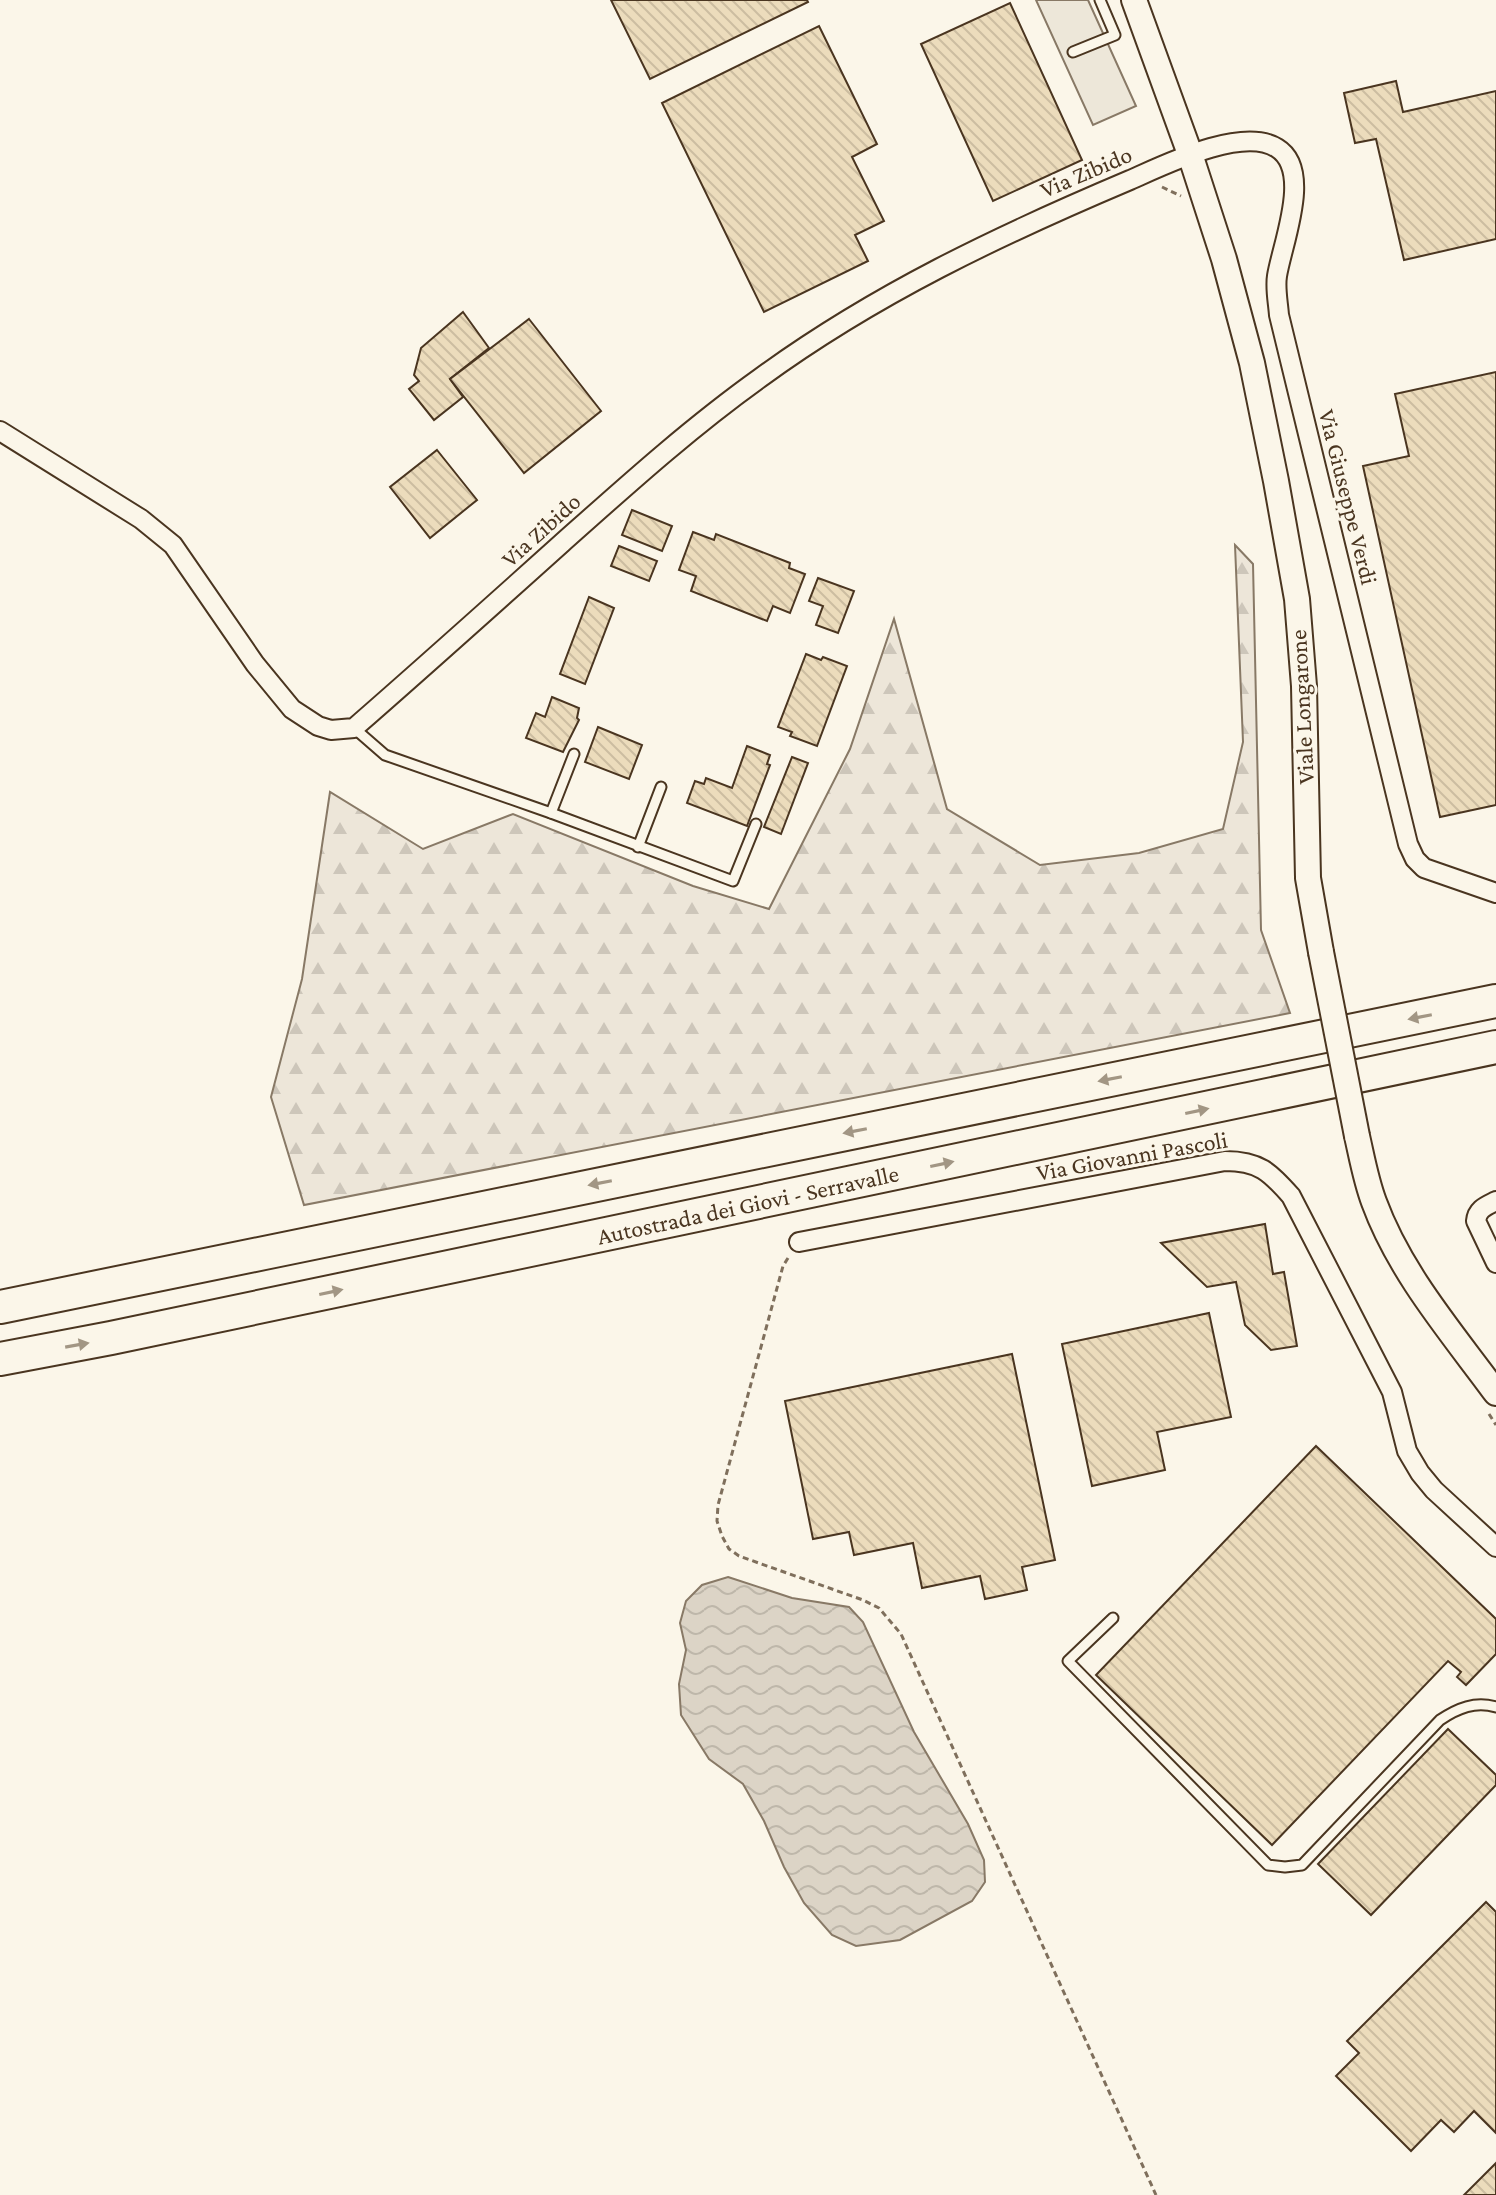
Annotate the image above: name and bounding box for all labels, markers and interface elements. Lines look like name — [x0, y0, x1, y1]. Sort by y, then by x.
street label: Via Zibido — [1036, 140, 1136, 203]
street label: Via Giuseppe Verdi — [1314, 406, 1383, 587]
street label: Via Zibido — [496, 487, 586, 572]
street label: Viale Longarone — [1284, 629, 1319, 785]
one-way arrow — [1407, 1011, 1432, 1023]
one-way arrow — [1097, 1074, 1122, 1086]
one-way arrow — [1184, 1104, 1209, 1117]
street label: Via Giovanni Pascoli — [1034, 1125, 1230, 1186]
one-way arrow — [842, 1126, 867, 1138]
one-way arrow — [930, 1157, 955, 1170]
street label: Autostrada dei Giovi - Serravalle — [595, 1159, 901, 1250]
one-way arrow — [588, 1177, 613, 1190]
one-way arrow — [319, 1285, 344, 1298]
one-way arrow — [64, 1338, 89, 1350]

